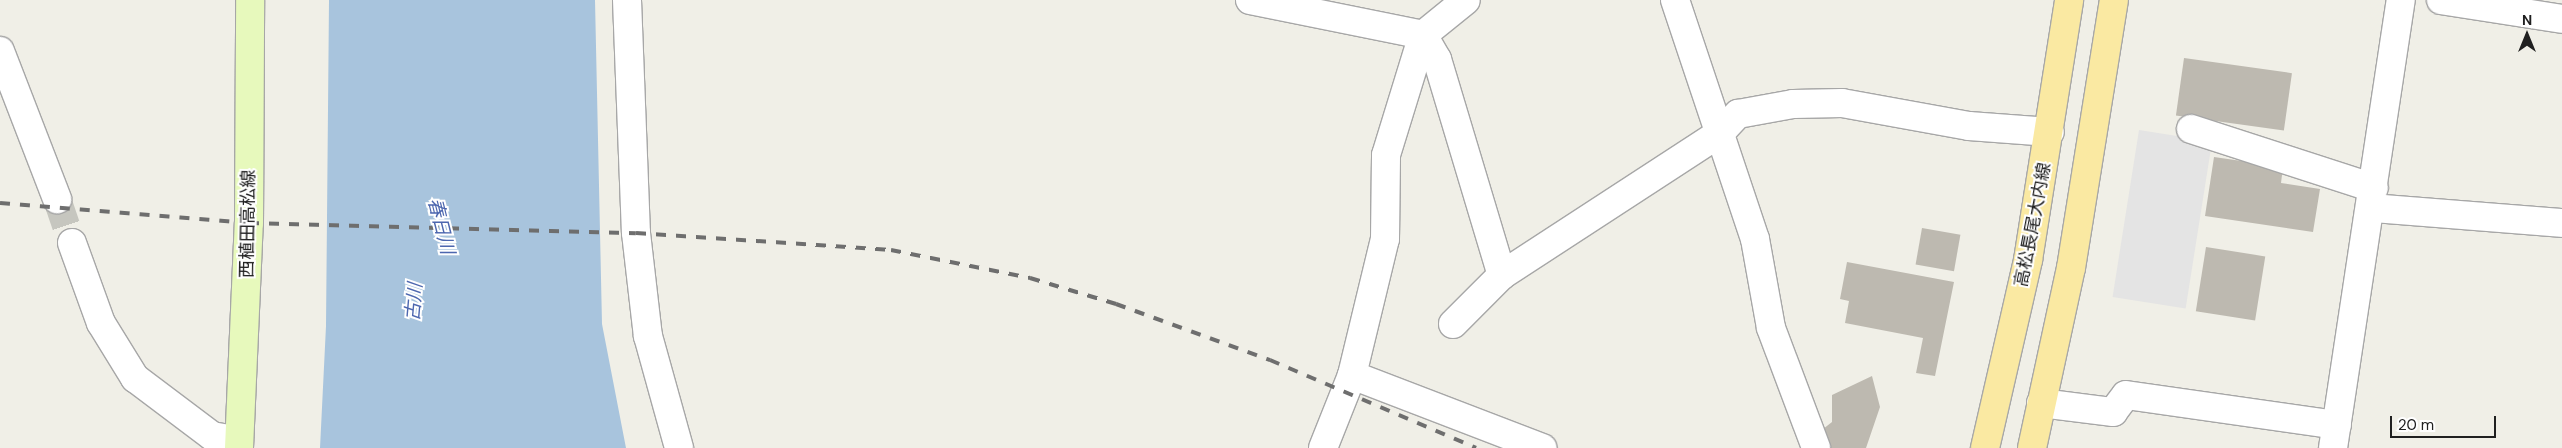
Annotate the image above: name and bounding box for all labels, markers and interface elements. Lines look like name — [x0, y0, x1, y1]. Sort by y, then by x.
north arrow — [2502, 10, 2552, 60]
text: N — [2522, 11, 2532, 29]
street label: 高松長尾大内線 — [2010, 161, 2056, 289]
street label: 西植田高松線 — [236, 170, 260, 278]
water label: 春日川 — [423, 196, 459, 256]
water label: 古川 — [401, 282, 427, 322]
scale bar — [2392, 406, 2498, 438]
text: 20 m — [2398, 415, 2434, 435]

